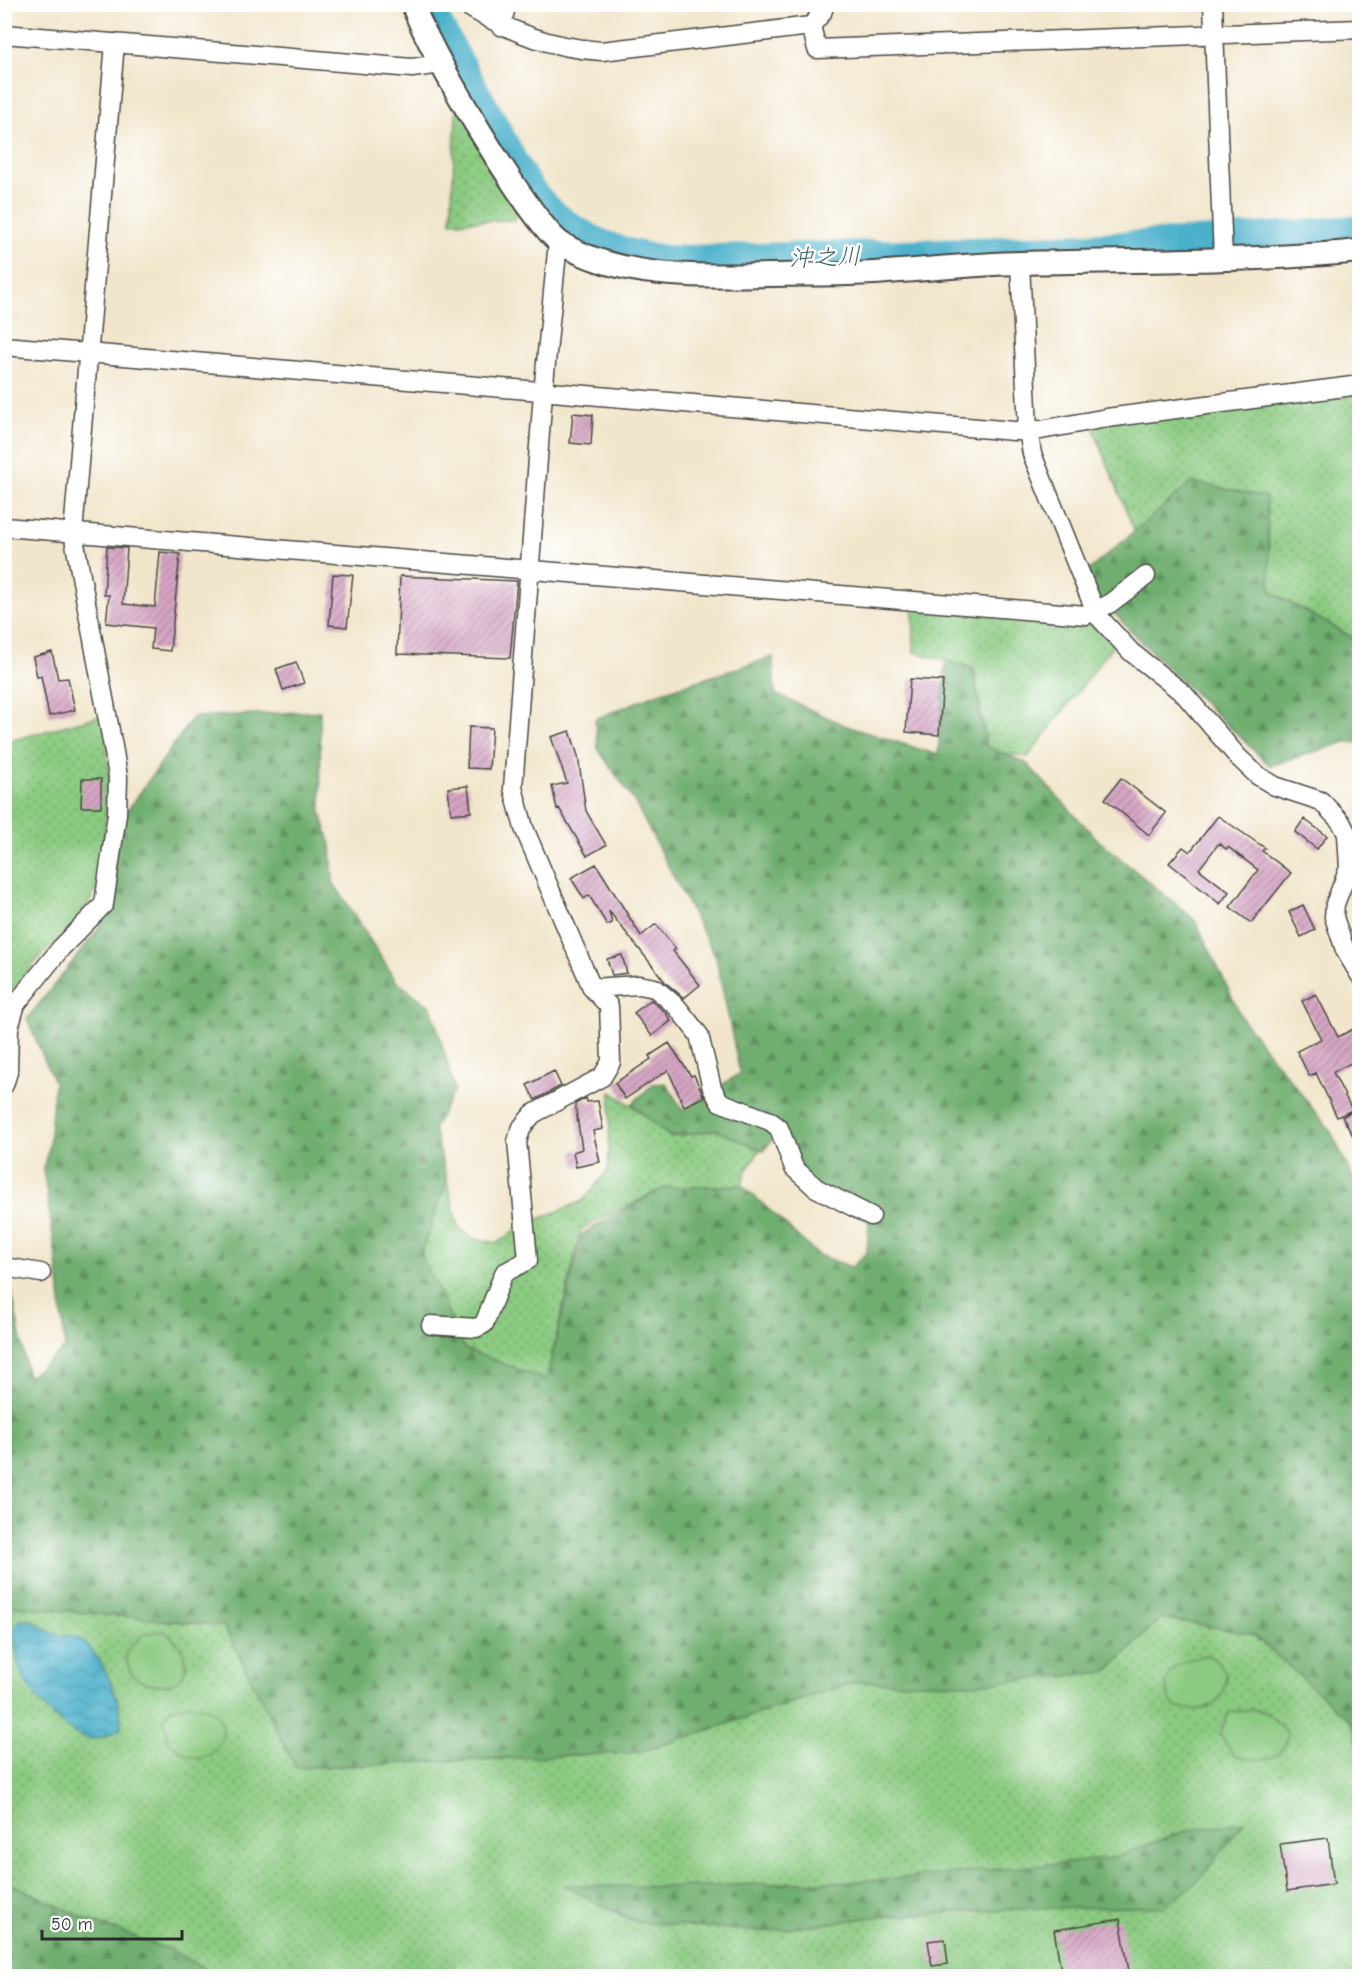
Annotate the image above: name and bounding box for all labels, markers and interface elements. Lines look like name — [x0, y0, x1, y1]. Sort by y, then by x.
water label: 沖之川 — [789, 242, 861, 272]
scale bar — [42, 1903, 182, 1941]
text: 50 m — [51, 1914, 93, 1935]

